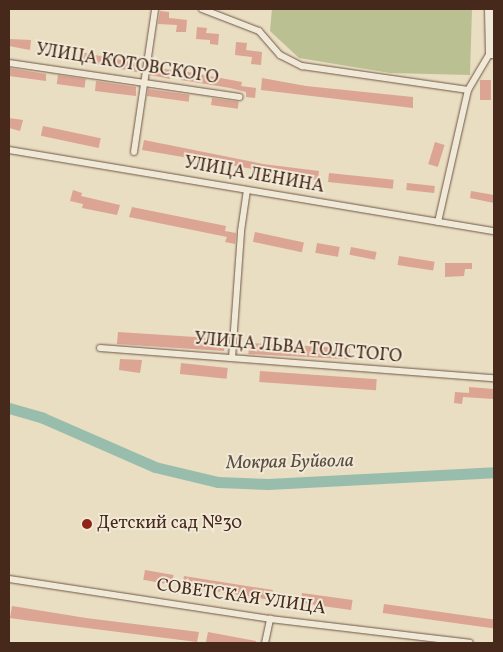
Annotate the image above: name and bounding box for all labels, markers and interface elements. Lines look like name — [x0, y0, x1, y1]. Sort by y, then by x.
street label: УЛИЦА КОТОВСКОГО — [34, 40, 220, 90]
street label: УЛИЦА ЛЕНИНА — [182, 153, 326, 199]
street label: УЛИЦА ЛЬВА ТОЛСТОГО — [193, 329, 403, 369]
water label: Мокрая Буйвола — [226, 450, 354, 476]
place label: Детский сад №30 — [97, 513, 242, 535]
marker: Детский сад №30 — [81, 518, 93, 530]
street label: СОВЕТСКАЯ УЛИЦА — [155, 575, 327, 621]

